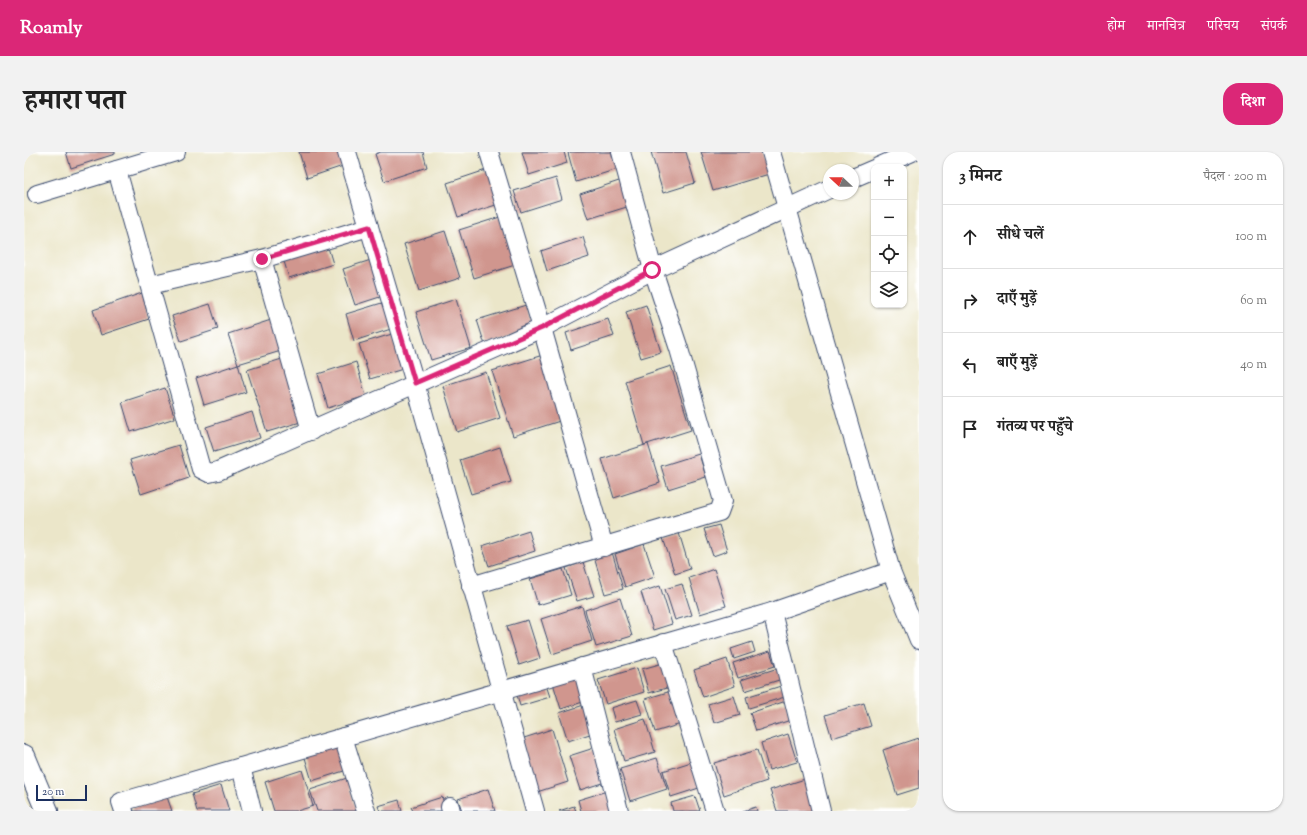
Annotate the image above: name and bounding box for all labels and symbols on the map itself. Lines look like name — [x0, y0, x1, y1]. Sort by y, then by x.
north arrow — [823, 164, 859, 200]
route end — [253, 250, 271, 268]
route start — [643, 261, 661, 279]
scale bar — [36, 783, 87, 802]

